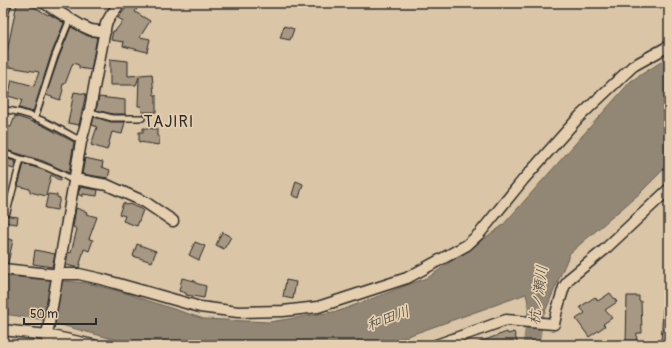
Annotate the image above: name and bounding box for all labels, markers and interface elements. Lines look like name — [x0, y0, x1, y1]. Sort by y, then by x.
district label: TAJIRI — [144, 112, 194, 132]
water label: 杭ノ瀬川 — [525, 264, 552, 326]
scale bar — [24, 300, 96, 326]
water label: 和田川 — [364, 302, 413, 335]
text: 50 m — [30, 307, 58, 322]

